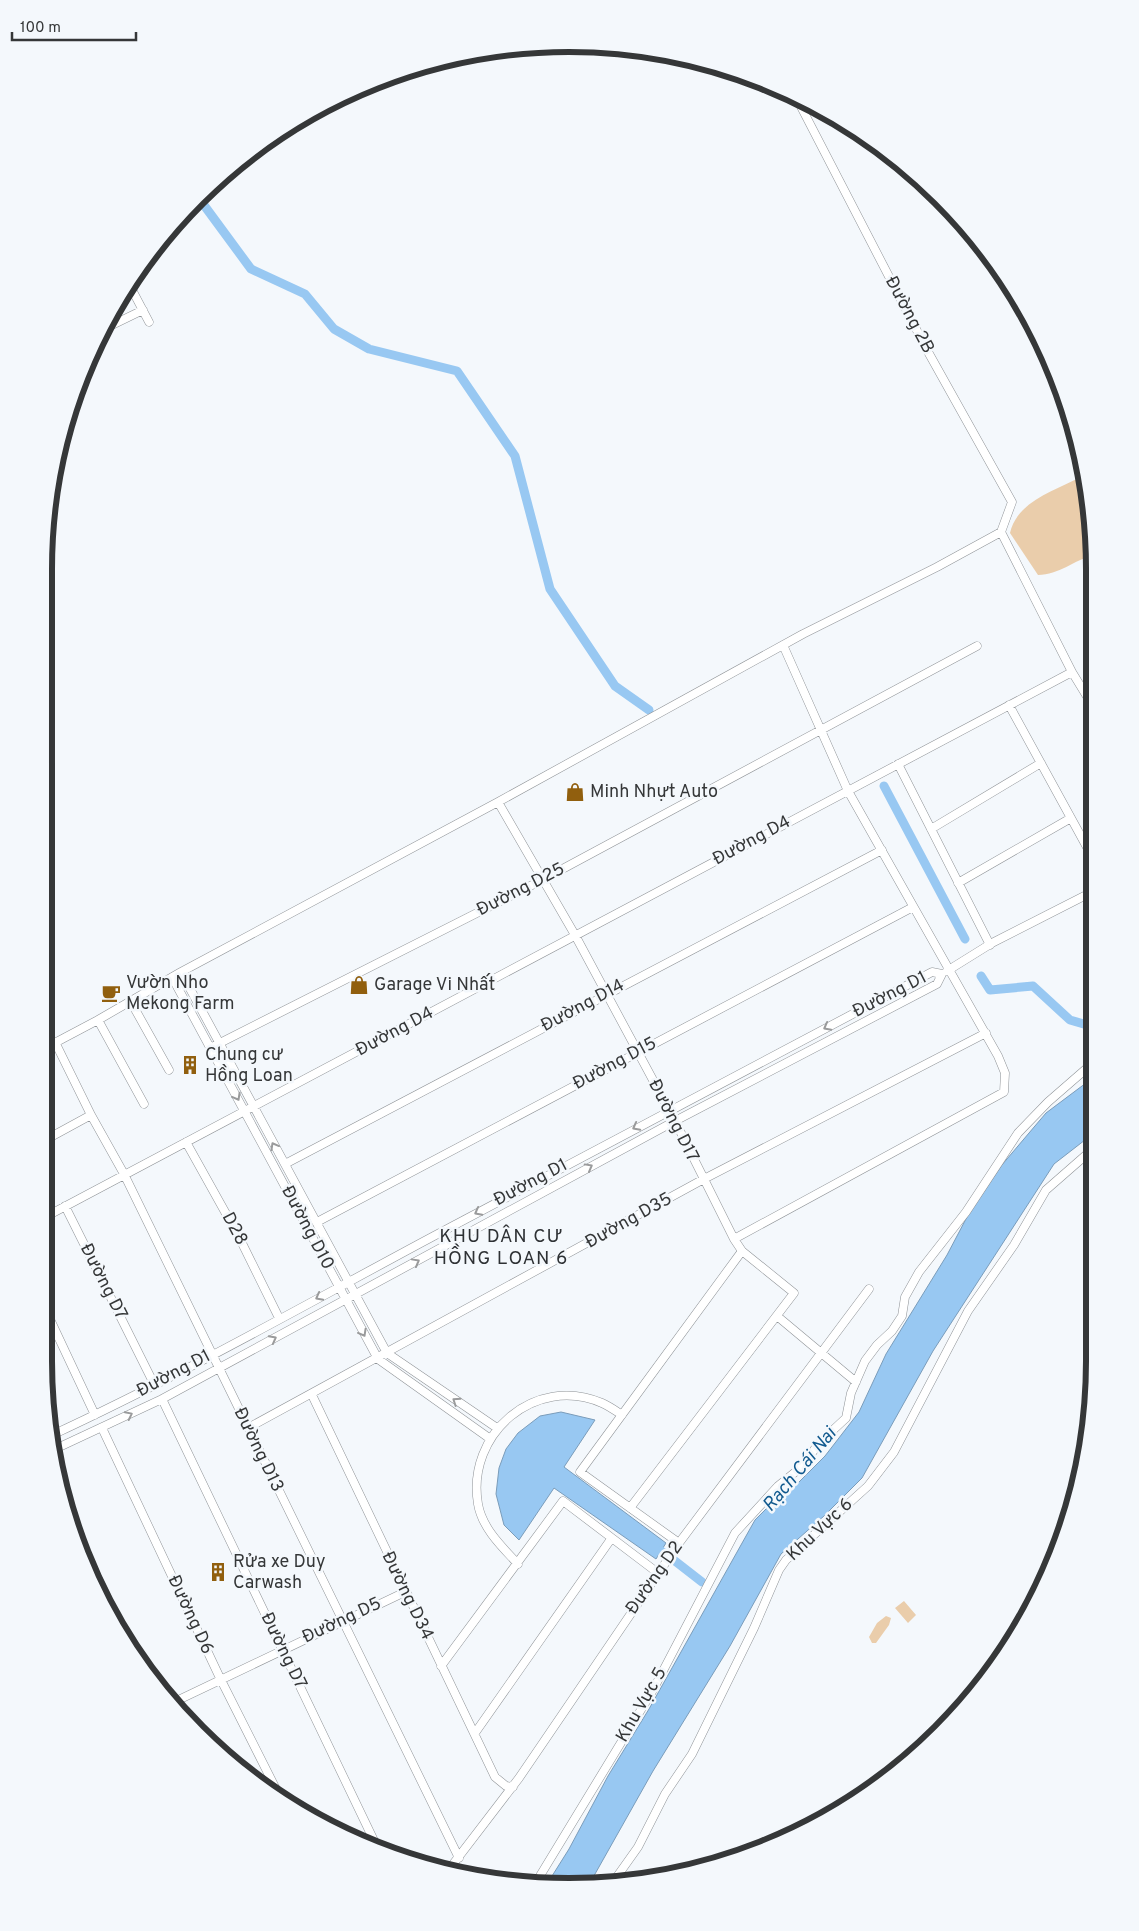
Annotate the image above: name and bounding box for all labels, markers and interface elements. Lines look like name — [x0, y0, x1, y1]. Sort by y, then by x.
scale bar — [12, 10, 136, 42]
text: 100 m — [20, 19, 61, 38]
street label: Đường 2B — [879, 272, 939, 358]
shop icon: Minh Nhựt Auto — [564, 781, 586, 803]
place label: Minh Nhựt Auto — [590, 781, 718, 804]
street label: Đường D4 — [709, 811, 795, 871]
street label: Đường D25 — [473, 858, 569, 922]
street label: Đường D1 — [849, 966, 931, 1024]
place label: Vườn Nho Mekong Farm — [126, 972, 234, 1016]
place label: Garage Vi Nhất — [374, 973, 495, 997]
shop icon: Garage Vi Nhất — [348, 974, 370, 996]
street label: Đường D14 — [537, 974, 629, 1038]
cafe icon: Vườn Nho Mekong Farm — [100, 982, 122, 1004]
street label: Đường D4 — [352, 1002, 438, 1062]
one-way arrow — [823, 1021, 832, 1031]
street label: Đường D15 — [569, 1032, 661, 1096]
place label: Chung cư Hồng Loan — [205, 1044, 293, 1088]
building icon: Chung cư Hồng Loan — [179, 1054, 201, 1076]
street label: Đường D17 — [642, 1076, 704, 1166]
one-way arrow — [231, 1092, 241, 1101]
one-way arrow — [632, 1121, 641, 1131]
one-way arrow — [271, 1142, 281, 1151]
street label: Đường D1 — [490, 1154, 572, 1212]
one-way arrow — [584, 1164, 593, 1174]
street label: Đường D10 — [275, 1182, 339, 1274]
street label: Đường D35 — [582, 1188, 676, 1254]
one-way arrow — [474, 1206, 483, 1216]
street label: D28 — [216, 1208, 252, 1250]
district label: KHU DÂN CƯ HỒNG LOAN 6 — [434, 1224, 568, 1271]
street label: Đường D7 — [74, 1240, 132, 1324]
one-way arrow — [410, 1258, 419, 1268]
one-way arrow — [315, 1291, 324, 1301]
one-way arrow — [357, 1327, 367, 1336]
one-way arrow — [267, 1335, 276, 1345]
street label: Đường D1 — [133, 1345, 215, 1403]
one-way arrow — [453, 1398, 462, 1407]
street label: Đường D13 — [228, 1404, 288, 1496]
one-way arrow — [124, 1411, 133, 1421]
water label: Rạch Cái Nai — [758, 1422, 843, 1517]
street label: Khu Vực 6 — [782, 1493, 858, 1567]
street label: Đường D2 — [621, 1537, 689, 1619]
street label: Đường D34 — [376, 1548, 438, 1644]
place label: Rửa xe Duy Carwash — [233, 1551, 326, 1595]
building icon: Rửa xe Duy Carwash — [207, 1561, 229, 1583]
street label: Đường D6 — [162, 1572, 218, 1658]
street label: Đường D5 — [299, 1593, 385, 1649]
street label: Đường D7 — [255, 1609, 311, 1693]
street label: Khu Vực 5 — [611, 1663, 673, 1747]

